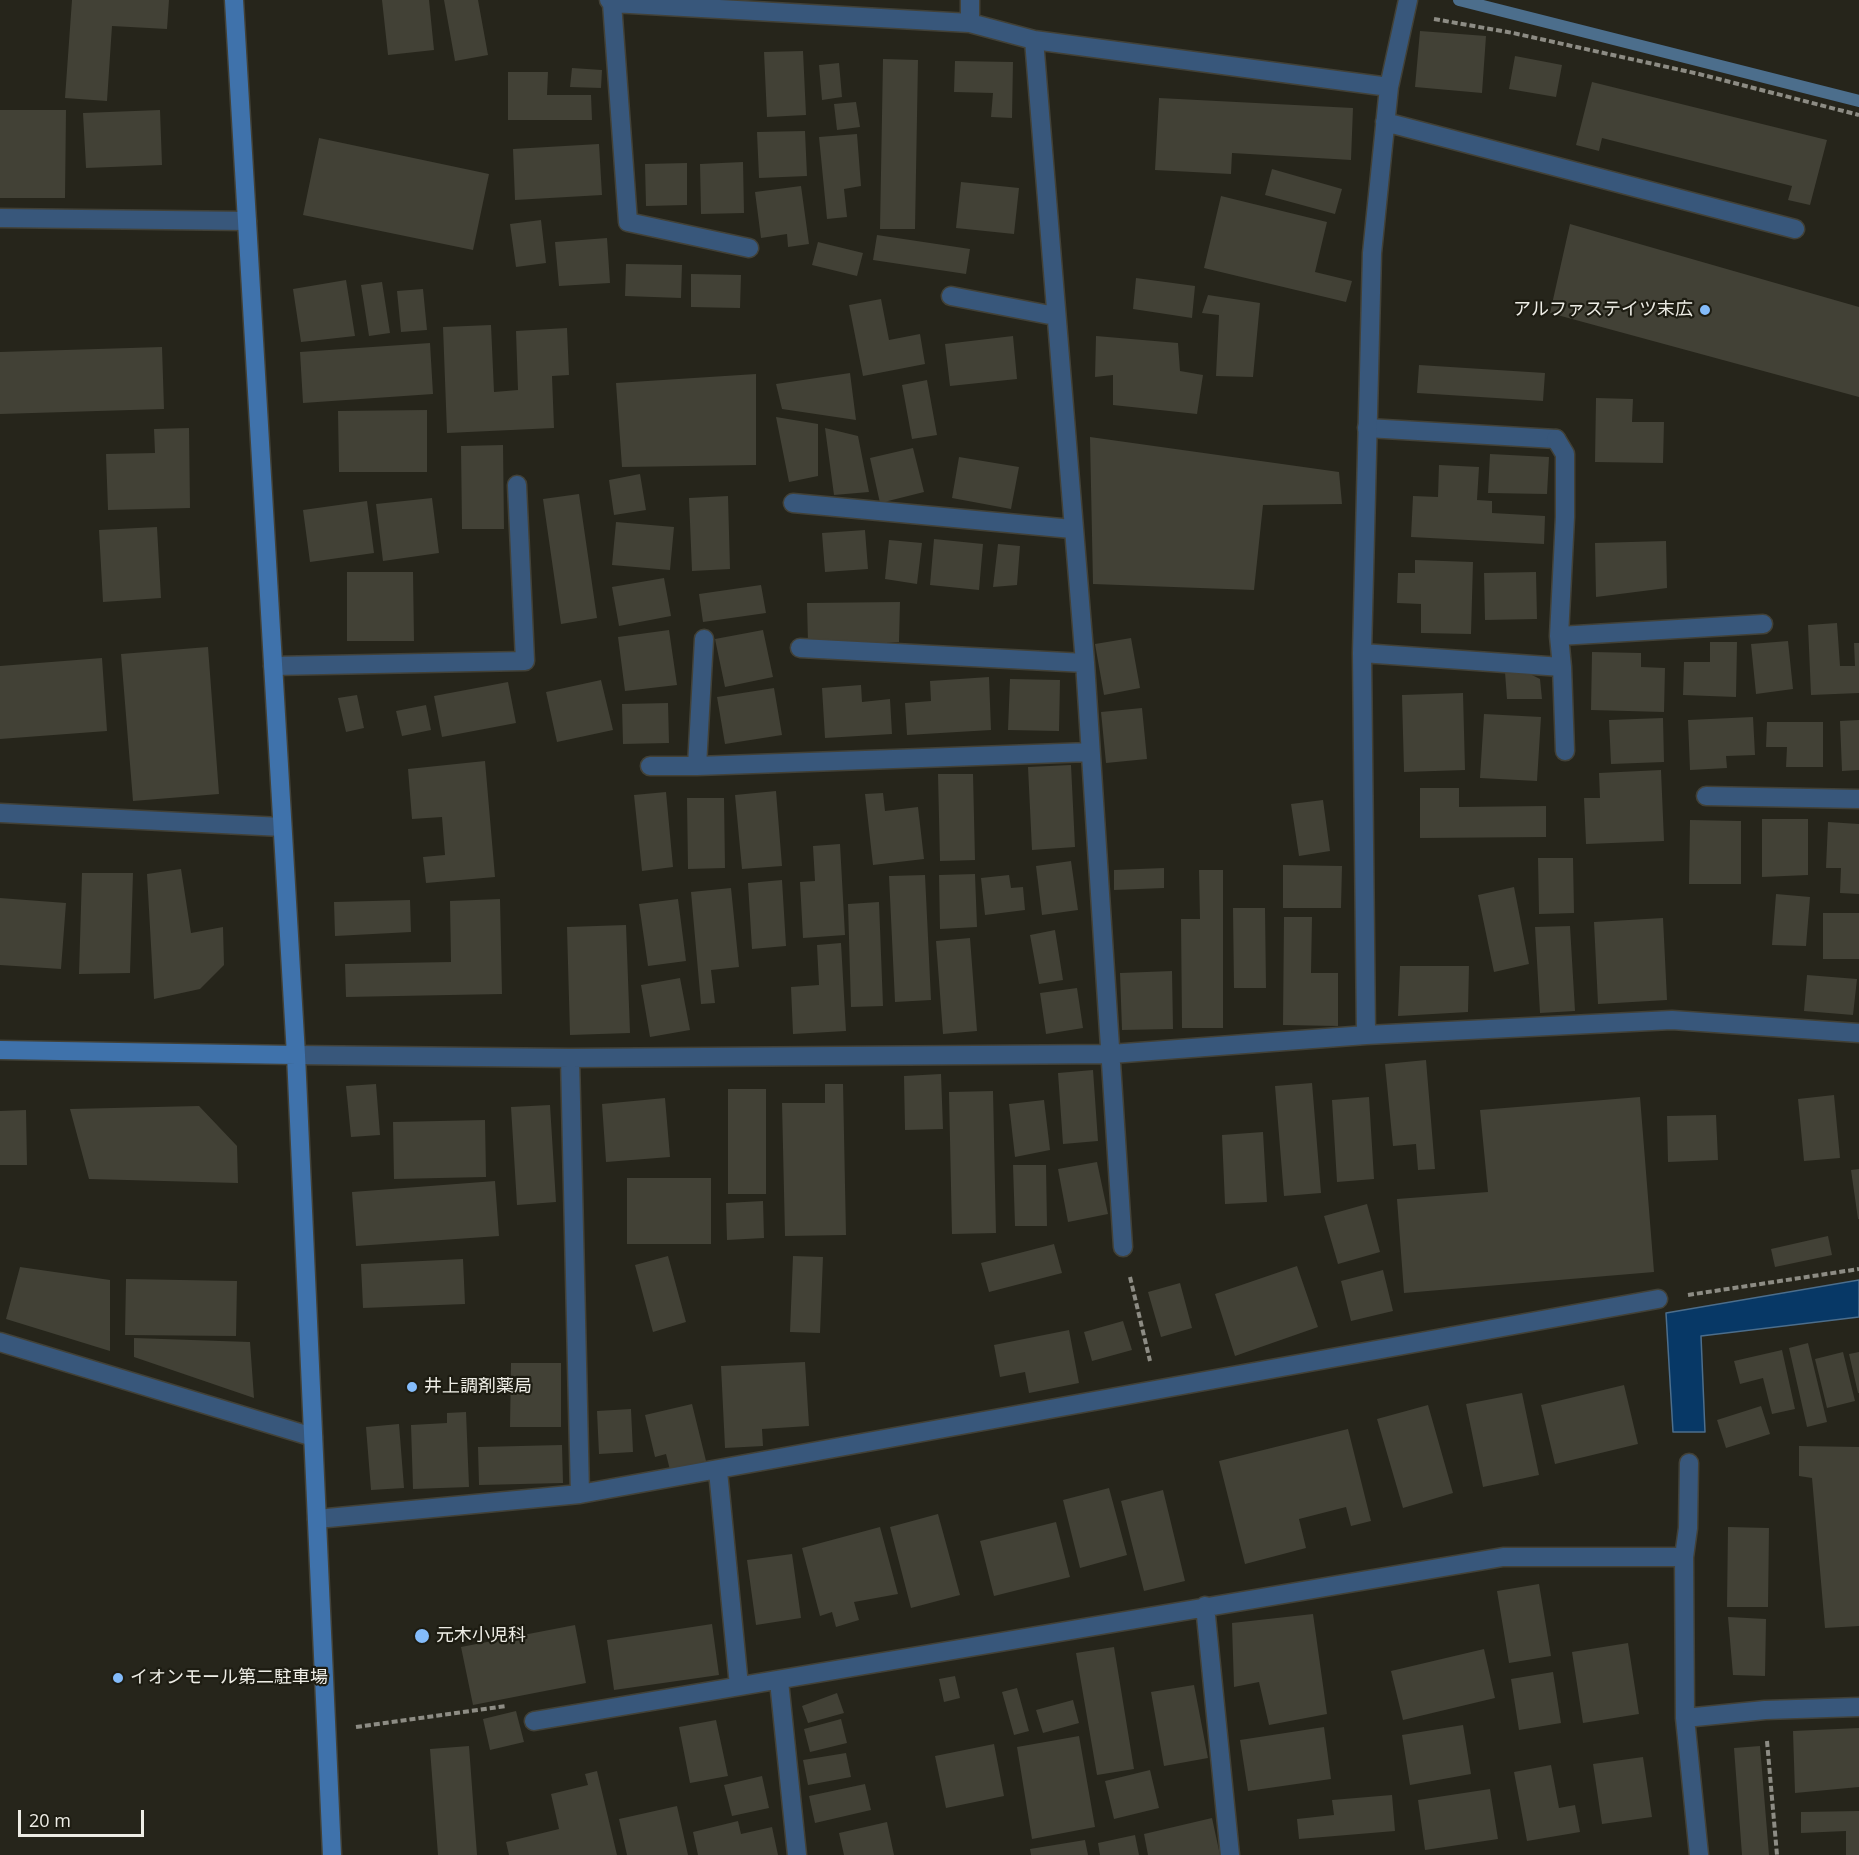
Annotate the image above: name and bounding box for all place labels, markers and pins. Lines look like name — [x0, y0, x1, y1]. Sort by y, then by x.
place label: アルファステイツ末広 — [1513, 299, 1693, 321]
marker: アルファステイツ末広 — [1698, 303, 1712, 317]
place label: 井上調剤薬局 — [424, 1376, 532, 1398]
marker: 井上調剤薬局 — [405, 1380, 419, 1394]
place label: 元木小児科 — [436, 1625, 526, 1647]
marker: 元木小児科 — [413, 1627, 431, 1645]
place label: イオンモール第二駐車場 — [130, 1667, 328, 1689]
marker: イオンモール第二駐車場 — [111, 1671, 125, 1685]

